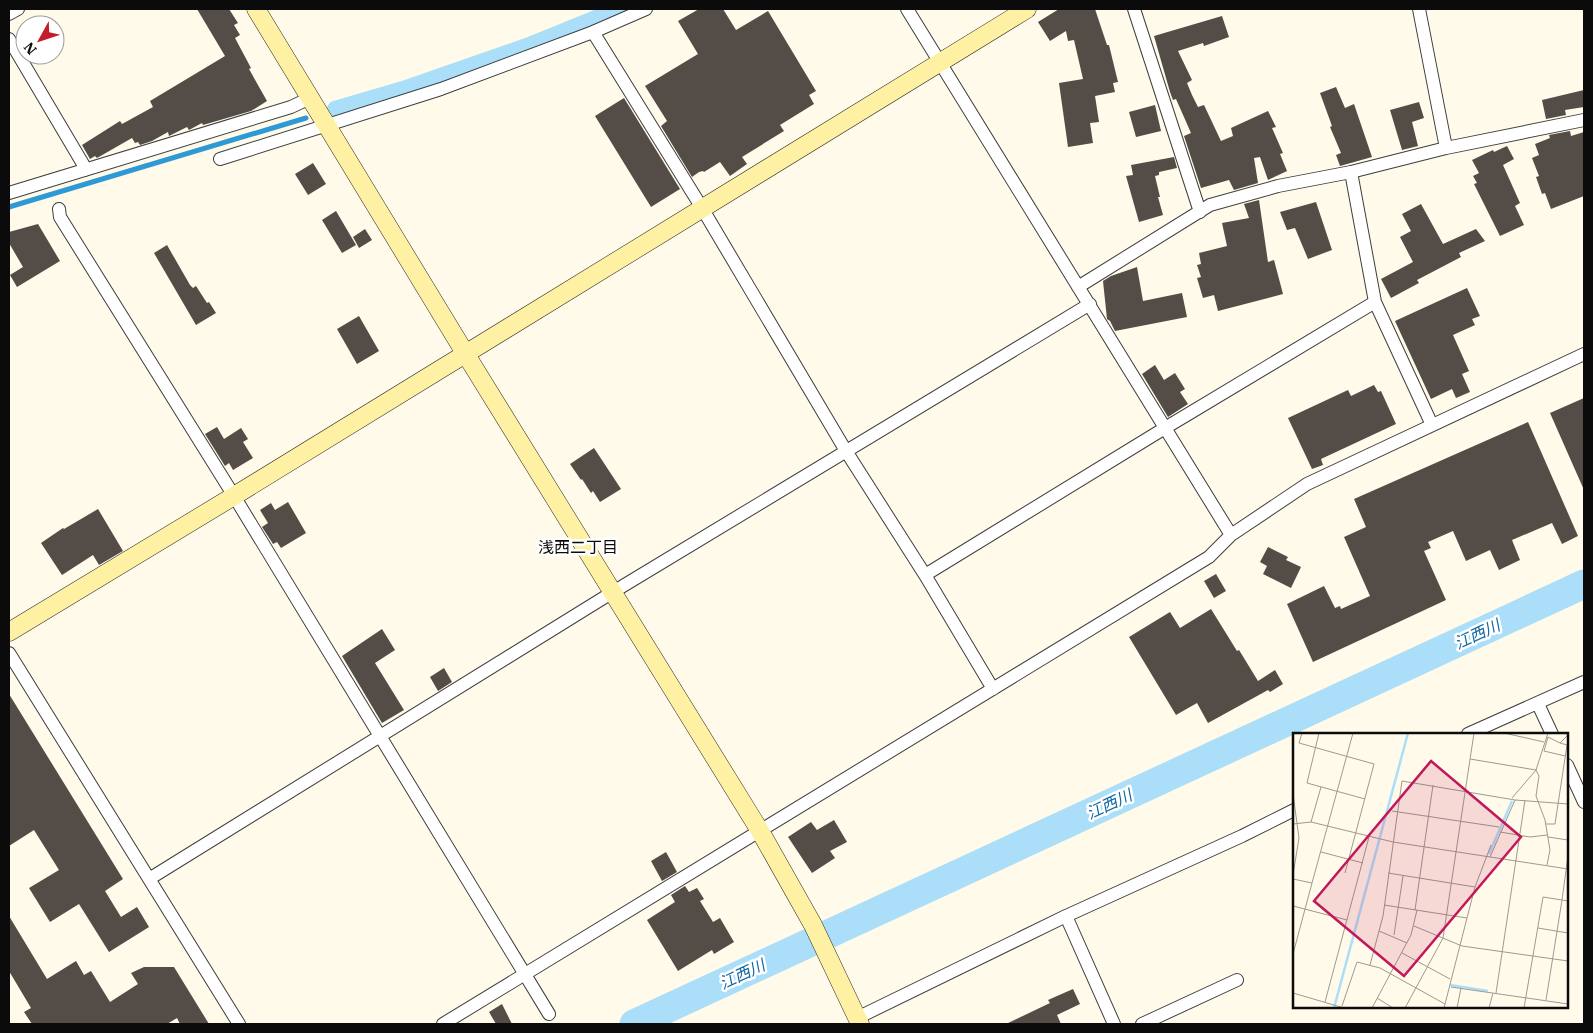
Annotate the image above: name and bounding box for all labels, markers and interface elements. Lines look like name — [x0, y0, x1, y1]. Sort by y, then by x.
north arrow — [15, 15, 65, 65]
text: N — [20, 38, 40, 58]
district label: 浅西二丁目 — [538, 537, 618, 557]
water label: 江西川 — [1451, 614, 1505, 653]
inset map — [1293, 733, 1568, 1008]
water label: 江西川 — [1083, 784, 1137, 823]
water label: 江西川 — [716, 954, 770, 993]

